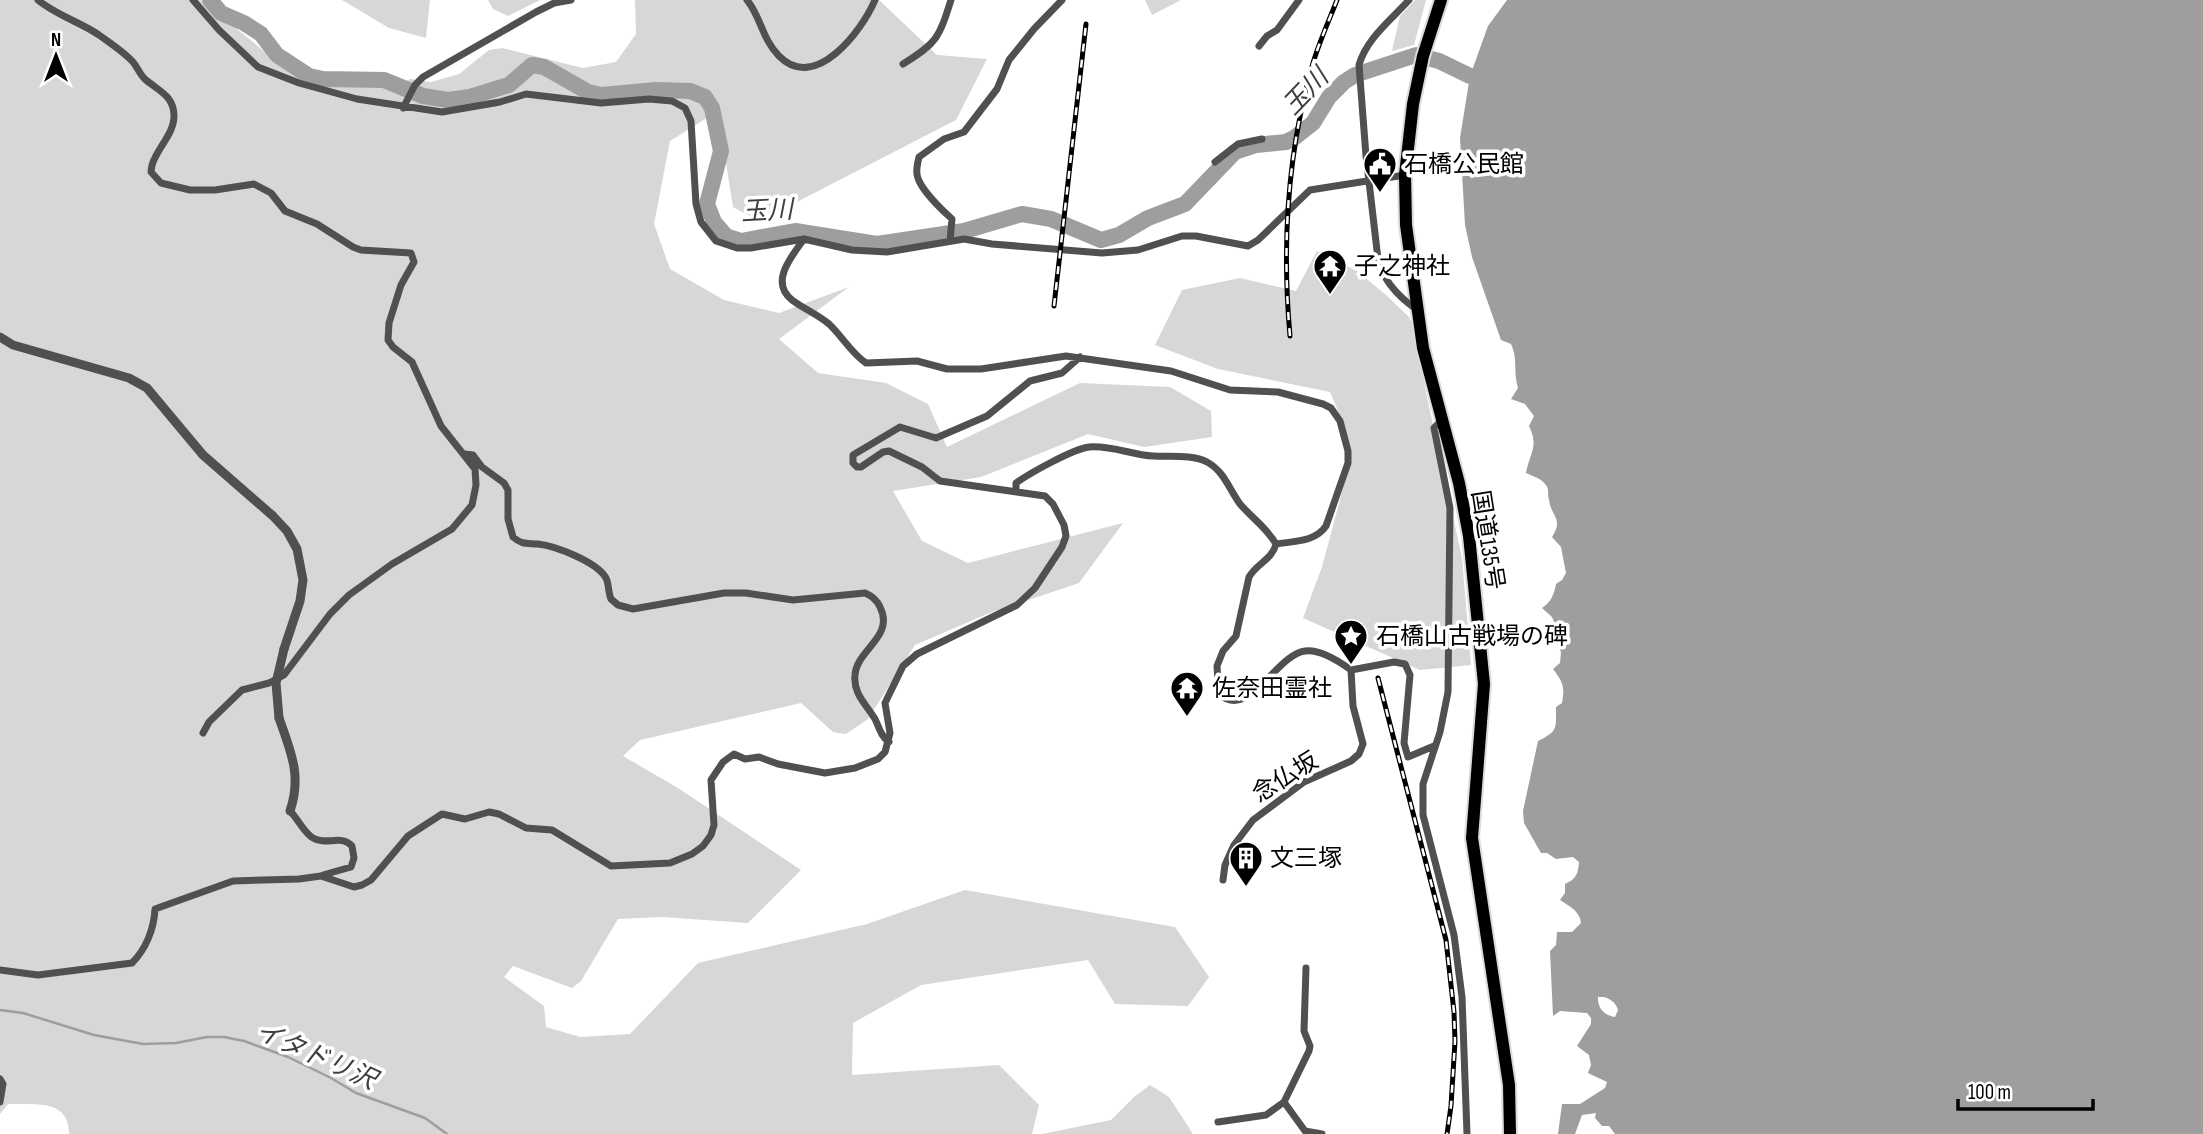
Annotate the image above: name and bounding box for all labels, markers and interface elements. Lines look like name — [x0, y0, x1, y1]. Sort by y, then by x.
north arrow — [21, 21, 91, 91]
text: N — [51, 29, 61, 52]
water label: 玉川 — [1277, 60, 1337, 122]
public building icon: 石橋公民館 — [1361, 145, 1399, 194]
place label: 石橋公民館 — [1404, 150, 1524, 179]
water label: 玉川 — [740, 195, 797, 228]
temple icon: 子之神社 — [1311, 247, 1349, 296]
place label: 子之神社 — [1354, 252, 1450, 281]
street label: 国道135号 — [1465, 488, 1510, 592]
place icon: 石橋山古戦場の碑 — [1332, 617, 1370, 666]
place label: 石橋山古戦場の碑 — [1376, 622, 1568, 651]
temple icon: 佐奈田霊社 — [1168, 669, 1206, 718]
place label: 佐奈田霊社 — [1212, 674, 1332, 703]
street label: 念仏坂 — [1247, 746, 1323, 809]
building icon: 文三塚 — [1227, 839, 1265, 888]
place label: 文三塚 — [1270, 844, 1342, 873]
water label: イタドリ沢 — [250, 1016, 383, 1098]
scale bar — [1958, 1068, 2093, 1112]
text: 100 m — [1968, 1080, 2011, 1105]

